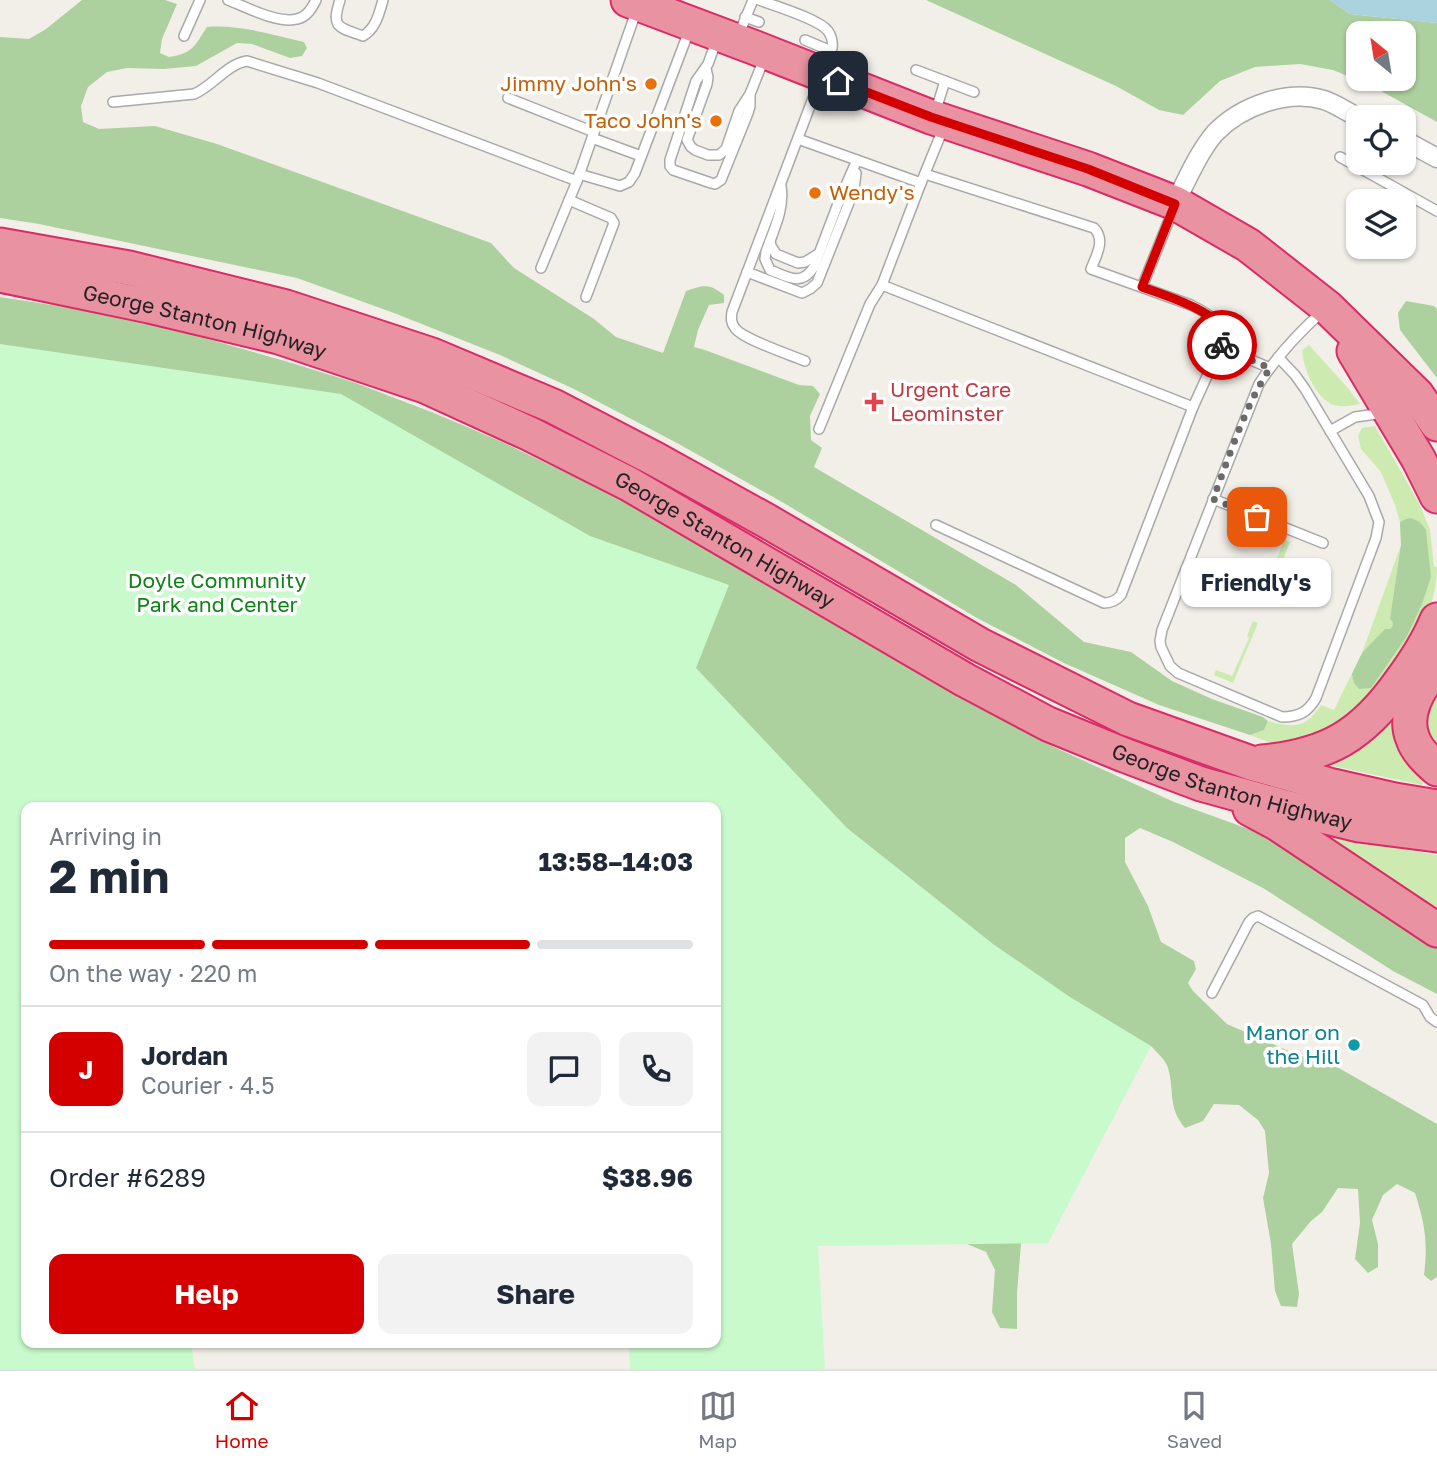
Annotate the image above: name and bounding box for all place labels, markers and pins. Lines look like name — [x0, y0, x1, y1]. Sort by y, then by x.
pin — [808, 51, 868, 111]
place label: Jimmy John's — [500, 70, 637, 96]
marker: Jimmy John's — [643, 76, 659, 92]
place label: Taco John's — [584, 107, 702, 133]
marker: Taco John's — [708, 113, 724, 129]
place label: Wendy's — [829, 179, 915, 205]
marker: Wendy's — [807, 185, 823, 201]
place label: Urgent Care Leominster — [890, 376, 1011, 426]
marker: Urgent Care Leominster — [864, 392, 884, 412]
pin — [1227, 487, 1287, 547]
callout: Friendly's — [1182, 559, 1332, 608]
place label: Manor on the Hill — [1246, 1019, 1340, 1069]
marker: Manor on the Hill — [1346, 1037, 1362, 1053]

